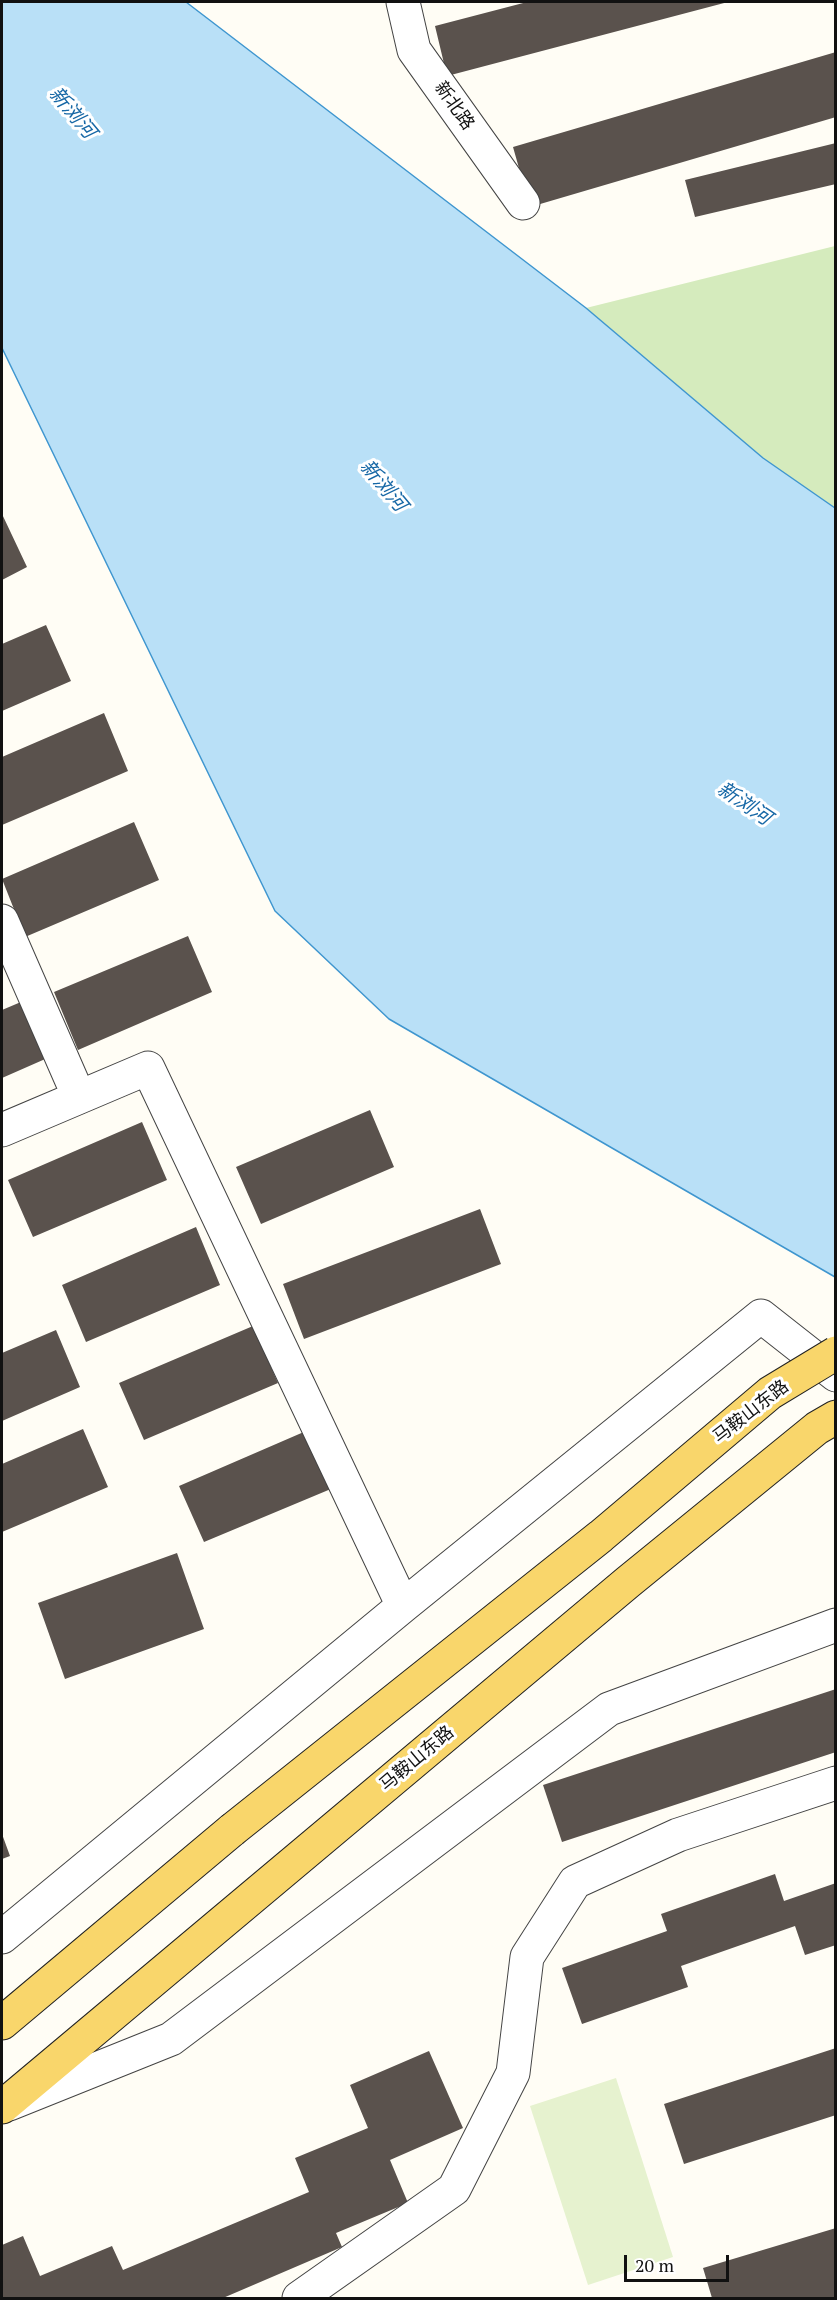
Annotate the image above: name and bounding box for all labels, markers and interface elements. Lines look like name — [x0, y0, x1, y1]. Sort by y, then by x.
street label: 新北路 — [430, 78, 478, 134]
water label: 新浏河 — [44, 82, 100, 144]
water label: 新浏河 — [355, 455, 411, 517]
water label: 新浏河 — [712, 777, 776, 831]
street label: 马鞍山东路 — [709, 1376, 793, 1448]
street label: 马鞍山东路 — [376, 1722, 458, 1796]
scale bar — [627, 2243, 732, 2281]
text: 20 m — [635, 2253, 674, 2277]

